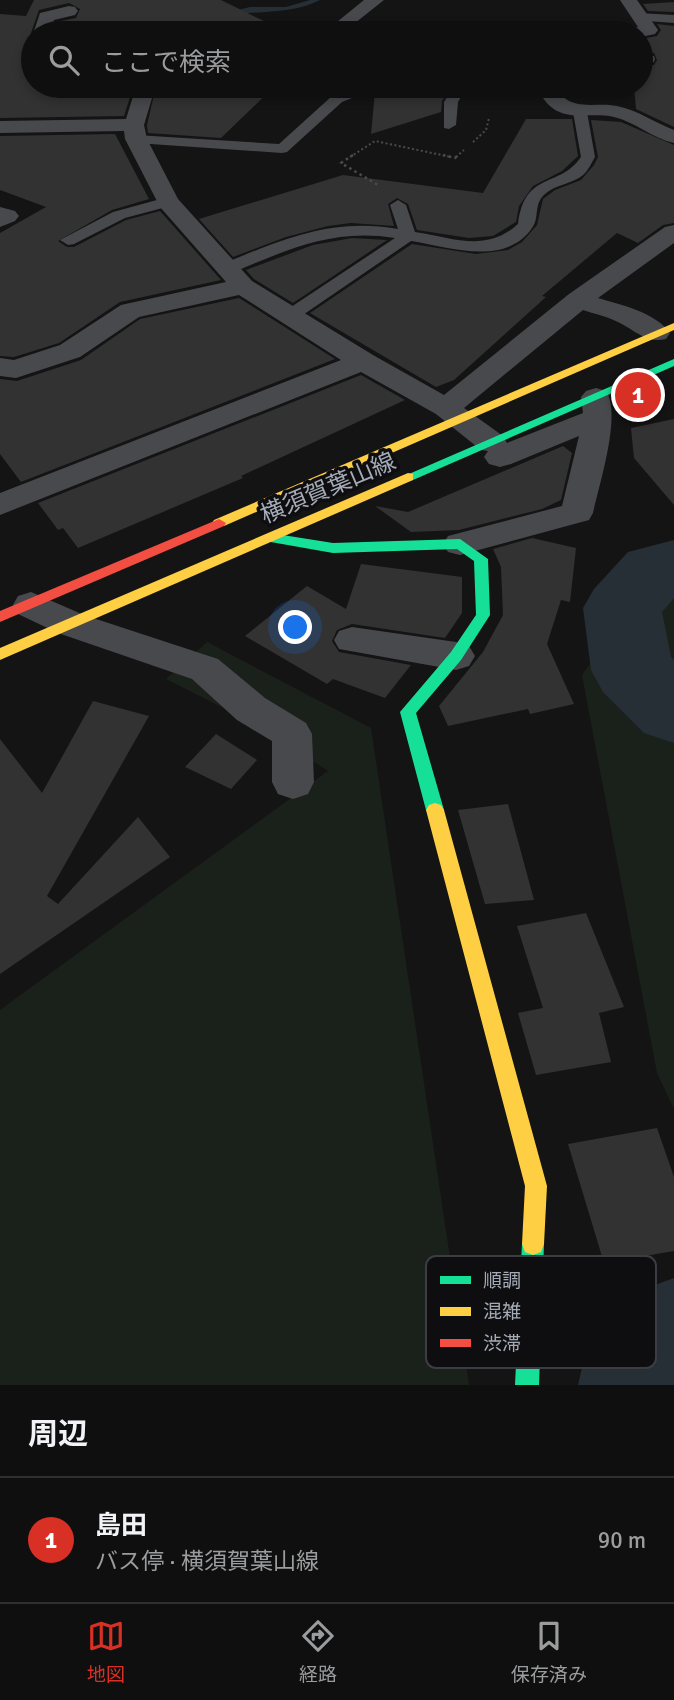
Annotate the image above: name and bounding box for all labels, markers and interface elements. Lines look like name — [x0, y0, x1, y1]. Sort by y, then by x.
search box — [21, 21, 653, 98]
icon: search — [45, 41, 83, 79]
text: ここで検索 — [101, 47, 231, 79]
pin: 1 — [615, 369, 661, 421]
street label: 横須賀葉山線 — [256, 446, 400, 530]
your location — [278, 610, 312, 644]
legend — [426, 1256, 656, 1368]
text: 順調 — [483, 1269, 521, 1293]
text: 混雑 — [483, 1300, 521, 1324]
text: 渋滞 — [483, 1332, 521, 1356]
text: 周辺 — [28, 1416, 88, 1453]
text: 島田 — [95, 1510, 147, 1542]
text: 1 — [45, 1526, 57, 1555]
text: 90 m — [598, 1526, 646, 1555]
text: バス停 · 横須賀葉山線 — [95, 1547, 319, 1576]
tab: 地図 — [87, 1617, 125, 1687]
tab: 経路 — [299, 1617, 337, 1687]
tab: 保存済み — [511, 1617, 587, 1687]

